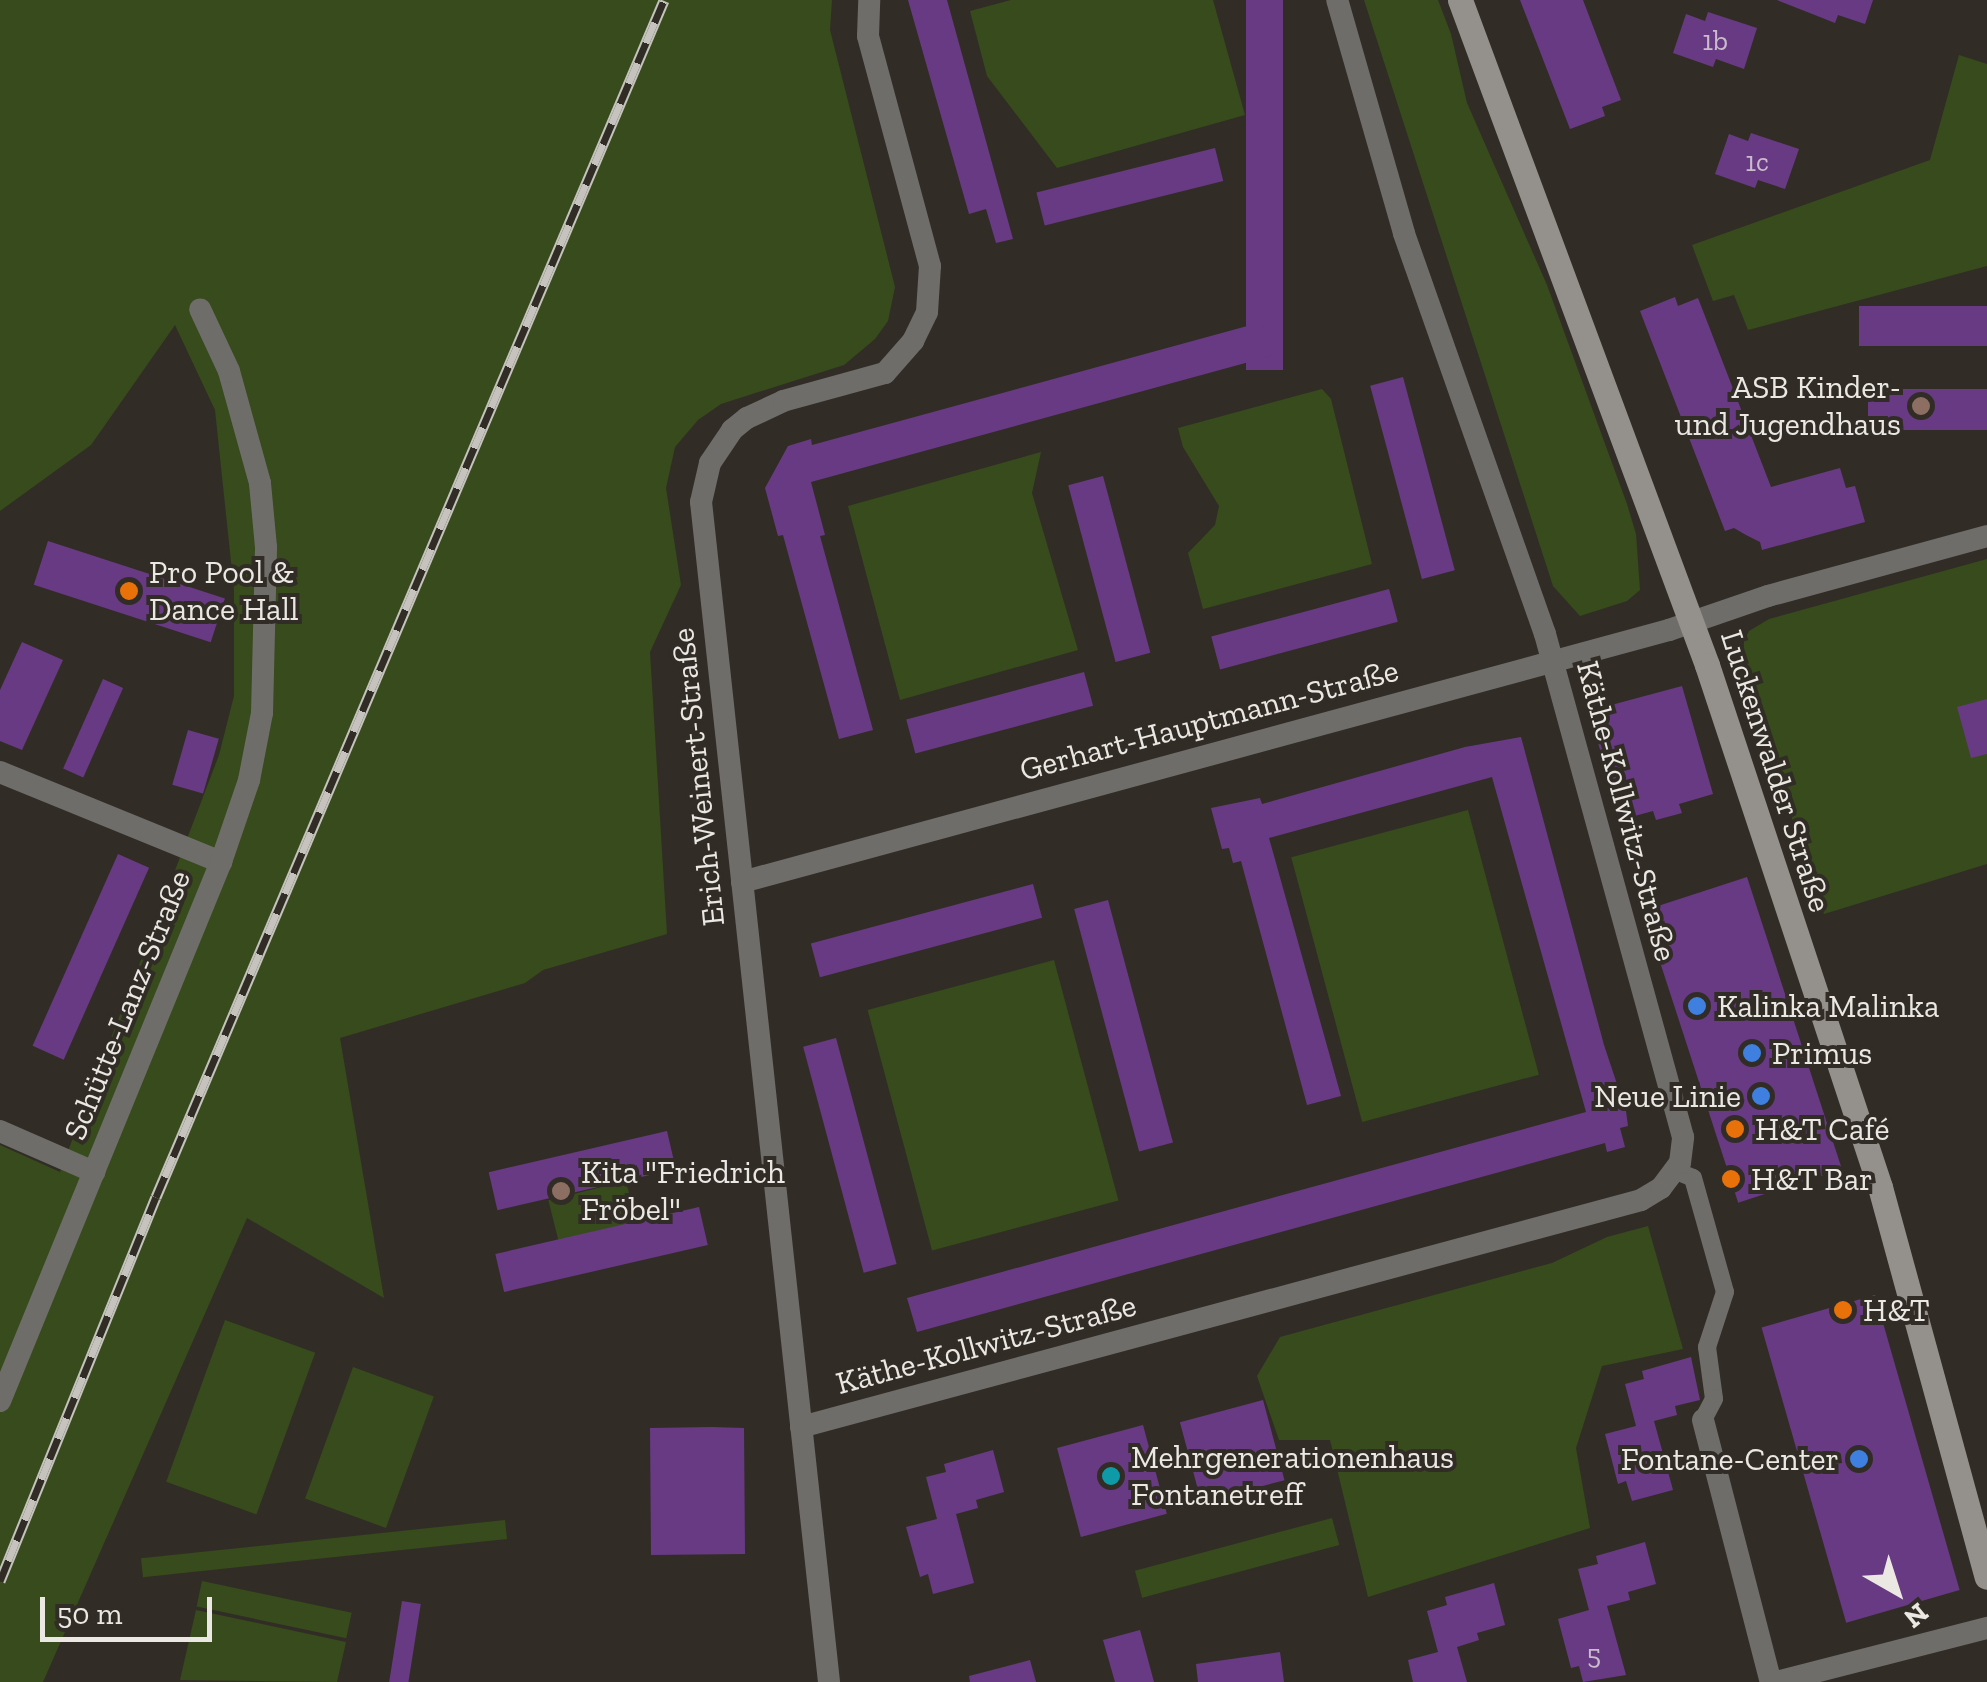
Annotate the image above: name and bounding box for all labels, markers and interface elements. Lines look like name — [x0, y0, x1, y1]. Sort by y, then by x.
house number: 1b — [1702, 24, 1728, 58]
house number: 1c — [1745, 145, 1769, 179]
place label: ASB Kinder- und Jugendhaus — [1674, 369, 1901, 444]
marker: ASB Kinder- und Jugendhaus — [1910, 395, 1932, 417]
place label: Pro Pool & Dance Hall — [149, 554, 299, 629]
marker: Pro Pool & Dance Hall — [118, 580, 140, 602]
street label: Luckenwalder Straße — [1712, 625, 1840, 917]
street label: Erich-Weinert-Straße — [663, 626, 733, 928]
street label: Gerhart-Hauptmann-Straße — [1015, 651, 1403, 789]
street label: Käthe-Kollwitz-Straße — [1568, 657, 1686, 965]
street label: Schütte-Lanz-Straße — [55, 865, 199, 1145]
place label: Kalinka Malinka — [1717, 987, 1939, 1025]
marker: Kalinka Malinka — [1686, 995, 1708, 1017]
place label: Primus — [1772, 1034, 1872, 1072]
marker: Primus — [1741, 1042, 1763, 1064]
place label: Neue Linie — [1594, 1077, 1741, 1115]
marker: Neue Linie — [1750, 1085, 1772, 1107]
place label: H&T Café — [1755, 1110, 1890, 1148]
marker: H&T Café — [1724, 1118, 1746, 1140]
place label: Kita "Friedrich Fröbel" — [581, 1154, 785, 1229]
place label: H&T Bar — [1751, 1160, 1873, 1198]
marker: H&T Bar — [1720, 1168, 1742, 1190]
marker: Kita "Friedrich Fröbel" — [550, 1180, 572, 1202]
street label: Käthe-Kollwitz-Straße — [832, 1285, 1140, 1403]
place label: H&T — [1863, 1291, 1930, 1329]
marker: H&T — [1832, 1299, 1854, 1321]
place label: Mehrgenerationenhaus Fontanetreff — [1131, 1439, 1454, 1514]
place label: Fontane-Center — [1621, 1440, 1839, 1478]
marker: Fontane-Center — [1848, 1448, 1870, 1470]
marker: Mehrgenerationenhaus Fontanetreff — [1100, 1465, 1122, 1487]
north arrow — [1847, 1542, 1947, 1642]
scale bar — [45, 1577, 218, 1639]
text: 50 m — [57, 1596, 122, 1632]
text: N — [1898, 1596, 1935, 1635]
house number: 5 — [1587, 1638, 1601, 1672]

